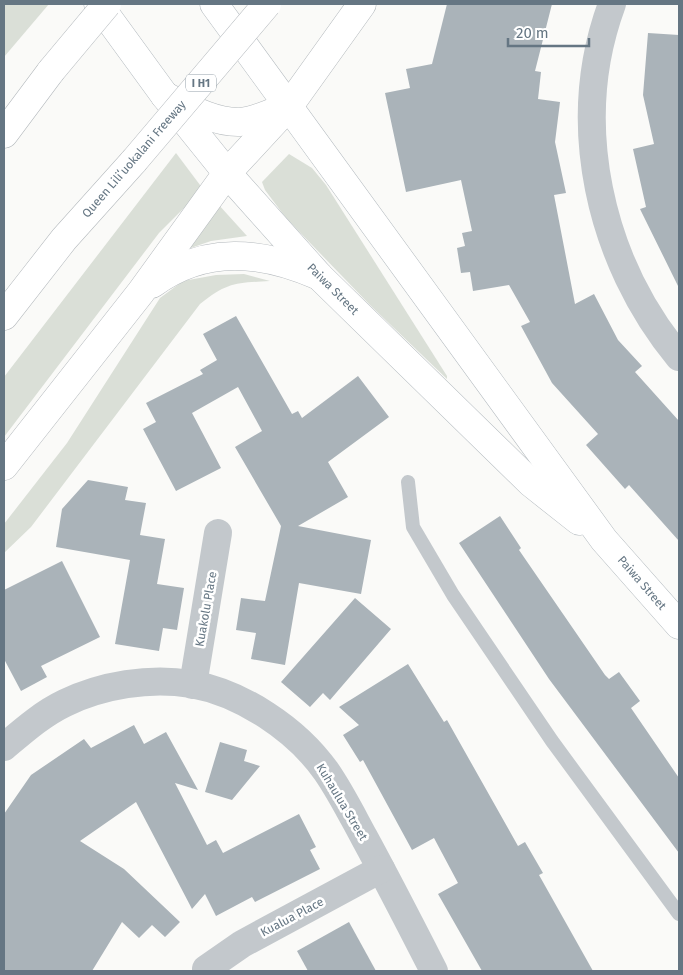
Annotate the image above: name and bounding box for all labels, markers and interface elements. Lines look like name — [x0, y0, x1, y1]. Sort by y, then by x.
scale bar — [508, 15, 589, 47]
text: 20 m — [516, 24, 549, 42]
road number: I H1 — [186, 75, 216, 92]
street label: Queen Liliʻuokalani Freeway — [79, 97, 189, 220]
street label: Paiwa Street — [304, 260, 362, 318]
street label: Paiwa Street — [615, 553, 670, 613]
street label: Kuakolu Place — [193, 570, 219, 648]
street label: Kuhaulua Street — [314, 761, 371, 844]
street label: Kualua Place — [258, 895, 326, 939]

